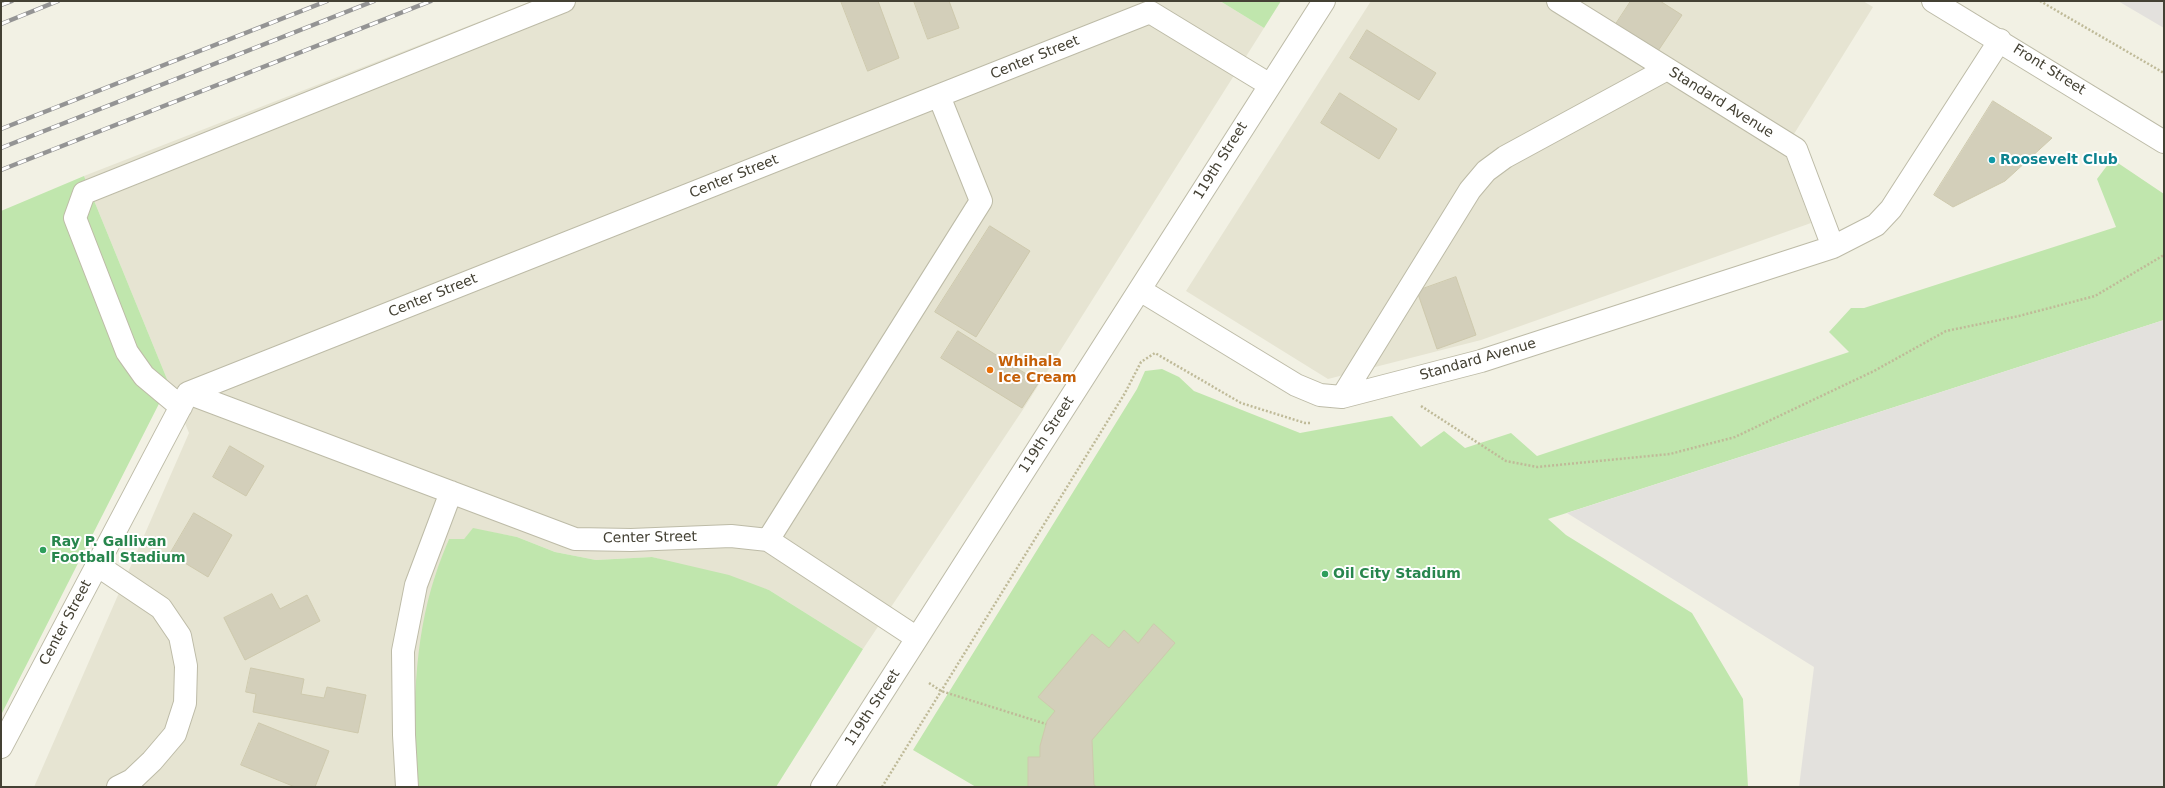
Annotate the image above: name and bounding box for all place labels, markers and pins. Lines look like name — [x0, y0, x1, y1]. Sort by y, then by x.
place label: Roosevelt Club — [2000, 152, 2118, 168]
marker: Roosevelt Club — [1987, 155, 1997, 165]
place label: Whihala Ice Cream — [998, 354, 1077, 386]
marker: Whihala Ice Cream — [985, 365, 995, 375]
place label: Ray P. Gallivan Football Stadium — [51, 534, 185, 566]
marker: Ray P. Gallivan Football Stadium — [38, 545, 48, 555]
place label: Oil City Stadium — [1333, 566, 1461, 582]
marker: Oil City Stadium — [1320, 569, 1330, 579]

